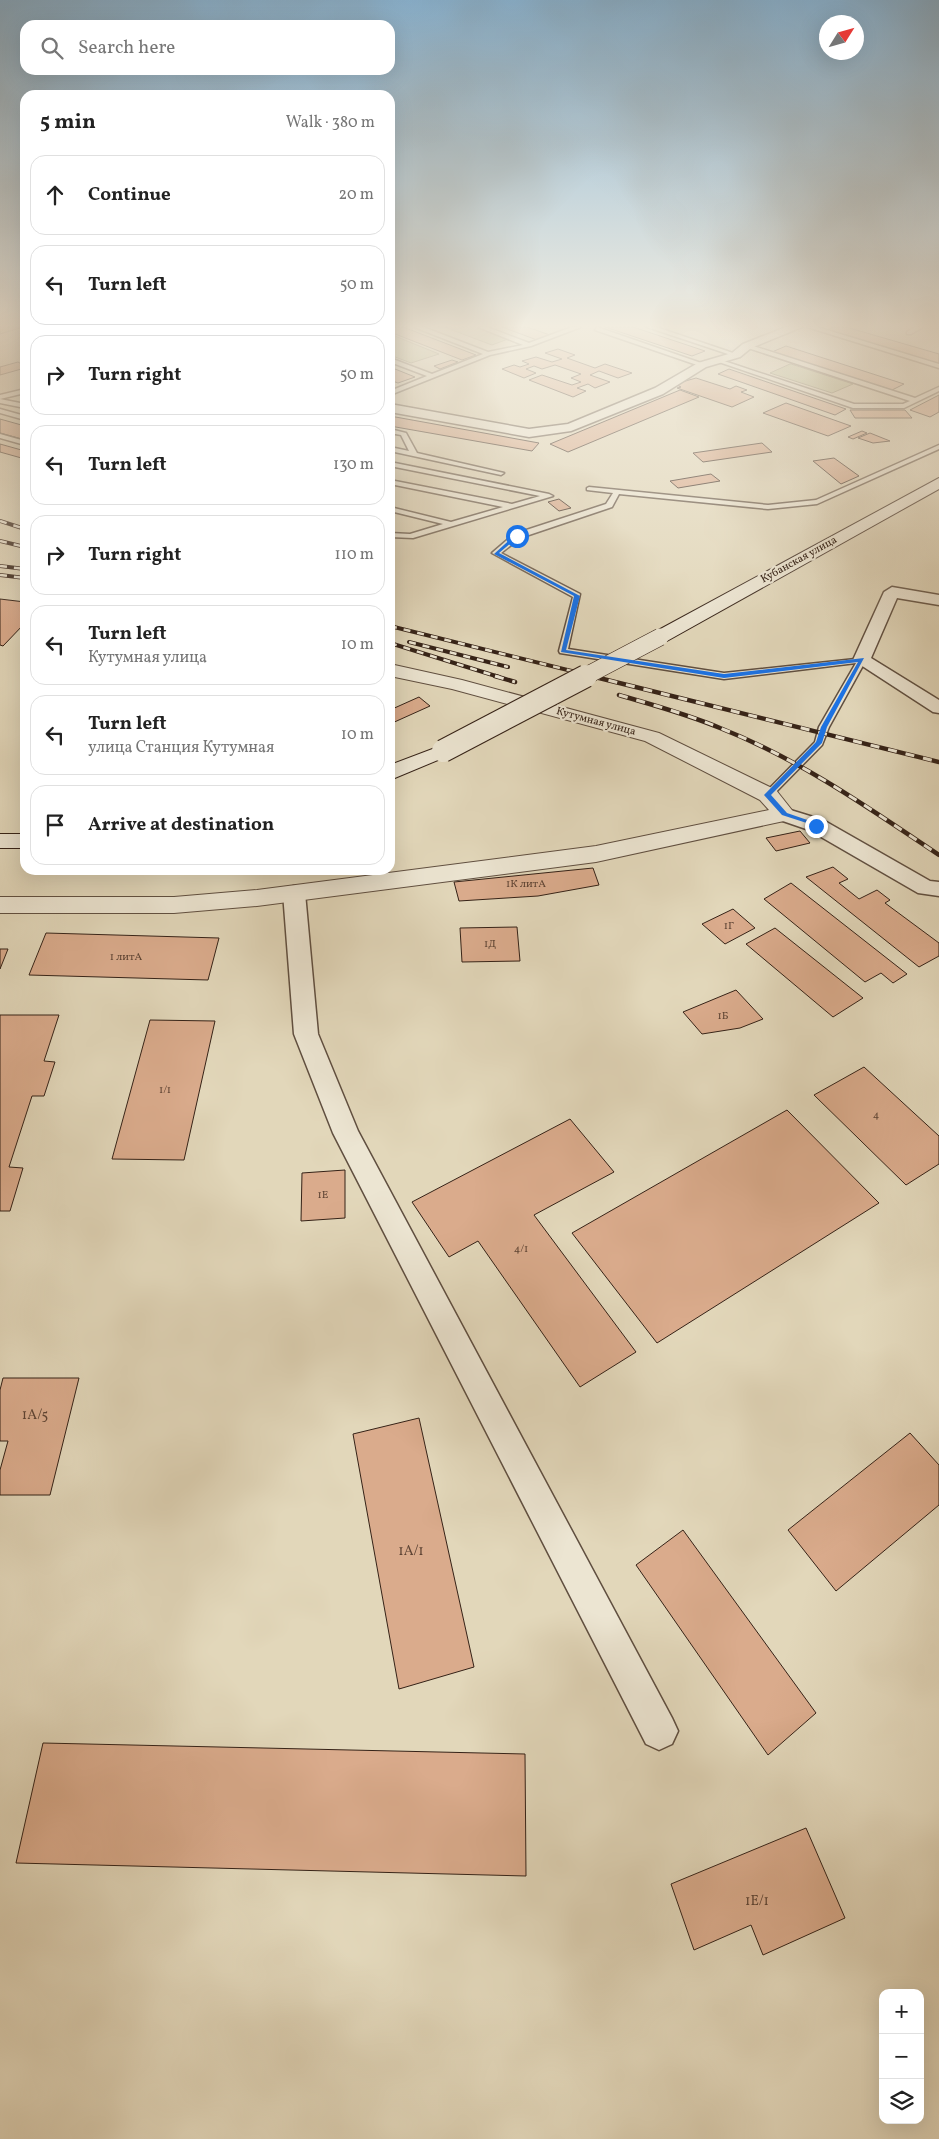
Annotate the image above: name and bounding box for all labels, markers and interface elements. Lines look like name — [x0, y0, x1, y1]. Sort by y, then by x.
north arrow — [819, 15, 864, 60]
search box — [20, 20, 395, 75]
icon: search — [38, 34, 66, 62]
text: Search here — [78, 35, 175, 61]
text: 5 min — [40, 108, 96, 137]
text: Walk · 380 m — [286, 112, 375, 134]
icon: ahead — [41, 181, 69, 209]
text: Continue — [88, 182, 171, 208]
text: 20 m — [339, 184, 374, 206]
icon: left — [41, 271, 69, 299]
text: Turn left — [88, 272, 167, 298]
text: 50 m — [340, 274, 374, 296]
icon: right — [41, 361, 69, 389]
text: Turn right — [88, 362, 181, 388]
text: 50 m — [340, 364, 374, 386]
icon: left — [41, 451, 69, 479]
text: Turn left — [88, 452, 167, 478]
text: 130 m — [333, 454, 374, 476]
route start — [506, 525, 529, 548]
street label: Кубанская улица — [758, 533, 840, 587]
icon: right — [41, 541, 69, 569]
text: Turn right — [88, 542, 181, 568]
text: 110 m — [335, 544, 374, 566]
text: Turn left — [88, 621, 167, 647]
icon: left — [41, 631, 69, 659]
text: 10 m — [341, 634, 374, 656]
text: Кутумная улица — [88, 647, 207, 669]
street label: Кутумная улица — [555, 704, 638, 740]
text: Turn left — [88, 711, 167, 737]
icon: left — [41, 721, 69, 749]
text: 10 m — [341, 724, 374, 746]
text: улица Станция Кутумная — [88, 737, 274, 759]
icon: arrive — [41, 811, 69, 839]
text: Arrive at destination — [88, 812, 274, 838]
route end — [805, 815, 828, 838]
house number: 1К литА — [506, 877, 546, 892]
house number: 1Г — [724, 919, 734, 934]
house number: 1Д — [484, 937, 496, 952]
house number: 1 литА — [110, 950, 142, 965]
house number: 1Б — [717, 1009, 729, 1024]
house number: 1/1 — [159, 1083, 171, 1098]
house number: 4 — [873, 1108, 880, 1123]
house number: 1Е — [318, 1188, 329, 1203]
house number: 4/1 — [514, 1242, 528, 1257]
house number: 1А/5 — [22, 1406, 48, 1425]
house number: 1А/1 — [398, 1542, 424, 1561]
house number: 1Е/1 — [745, 1892, 769, 1911]
map controls — [879, 1989, 924, 2124]
button: + — [879, 1989, 924, 2034]
button: − — [879, 2034, 924, 2079]
button: layers — [879, 2079, 924, 2124]

